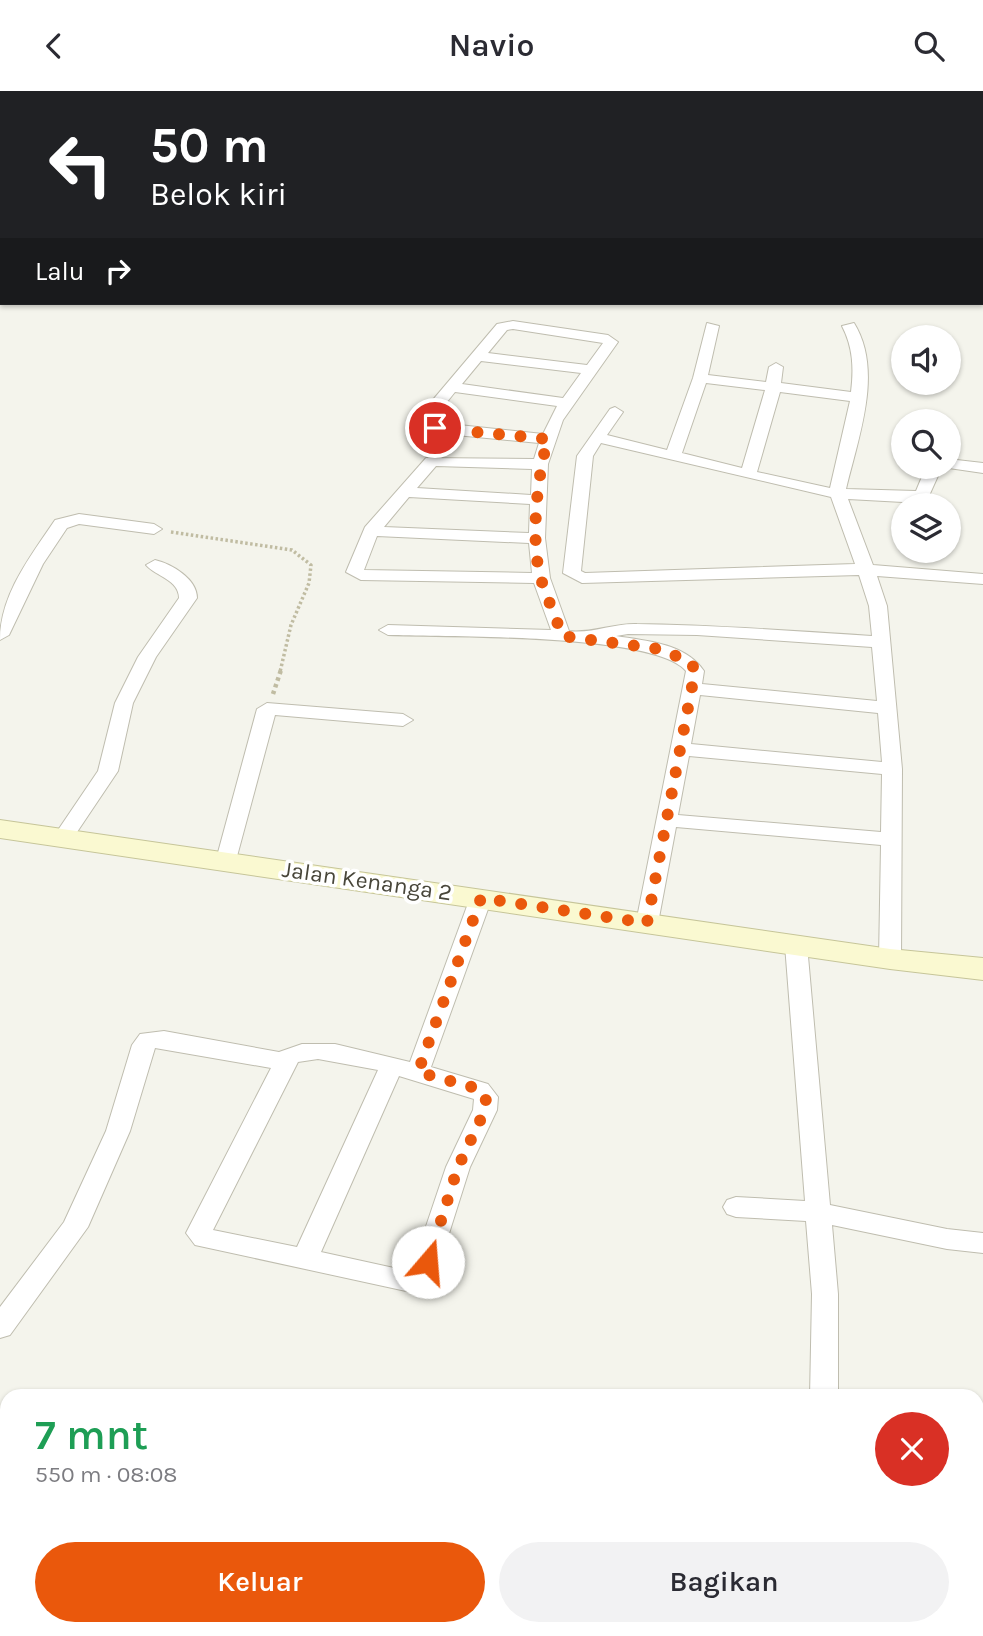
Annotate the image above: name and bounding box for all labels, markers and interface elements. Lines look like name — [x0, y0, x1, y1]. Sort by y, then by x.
icon: back — [35, 27, 73, 65]
text: Navio — [449, 27, 534, 64]
icon: search — [910, 27, 948, 65]
text: 50 m — [150, 117, 268, 174]
icon: left — [35, 119, 126, 210]
text: Belok kiri — [150, 176, 287, 213]
icon: right — [99, 252, 137, 290]
text: Lalu — [35, 256, 85, 287]
map controls — [891, 325, 961, 563]
button: sound — [891, 325, 961, 395]
pin — [405, 398, 465, 458]
icon: arrive — [416, 409, 454, 447]
button: search — [891, 409, 961, 479]
button: layers — [891, 493, 961, 563]
street label: Jalan Kenanga 2 — [280, 856, 454, 906]
position arrow — [391, 1225, 465, 1299]
text: 7 mnt — [35, 1410, 148, 1460]
button: close — [875, 1412, 949, 1486]
text: 550 m · 08:08 — [35, 1461, 178, 1488]
button: Keluar — [35, 1542, 485, 1622]
button: Bagikan — [499, 1542, 949, 1622]

